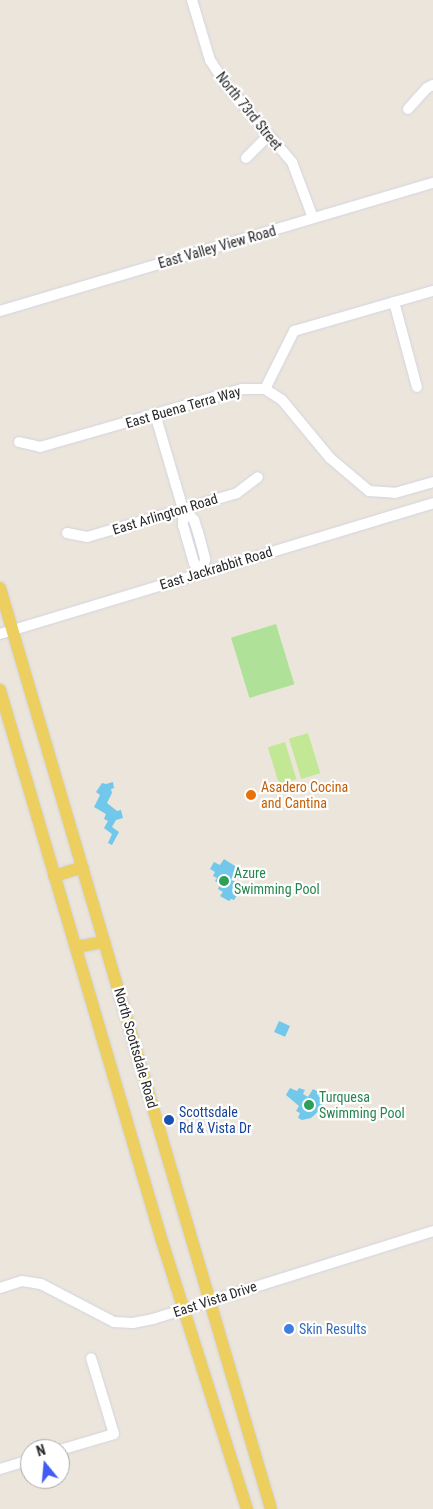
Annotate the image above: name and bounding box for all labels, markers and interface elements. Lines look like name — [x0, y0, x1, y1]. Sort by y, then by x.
street label: North 73rd Street — [212, 69, 286, 153]
street label: East Valley View Road — [156, 222, 278, 272]
street label: East Buena Terra Way — [123, 382, 243, 432]
street label: East Arlington Road — [110, 490, 220, 538]
street label: East Jackrabbit Road — [158, 543, 274, 593]
place label: Asadero Cocina and Cantina — [261, 779, 348, 812]
marker: Asadero Cocina and Cantina — [245, 789, 257, 801]
place label: Azure Swimming Pool — [234, 865, 320, 898]
marker: Azure Swimming Pool — [218, 875, 230, 887]
street label: North Scottsdale Road — [111, 986, 161, 1110]
place label: Turquesa Swimming Pool — [319, 1089, 405, 1122]
marker: Turquesa Swimming Pool — [303, 1099, 315, 1111]
place label: Scottsdale Rd & Vista Dr — [179, 1104, 251, 1136]
marker: Scottsdale Rd & Vista Dr — [163, 1114, 175, 1126]
street label: East Vista Drive — [171, 1278, 259, 1320]
place label: Skin Results — [299, 1321, 367, 1337]
marker: Skin Results — [283, 1323, 295, 1335]
north arrow — [20, 1439, 70, 1489]
text: N — [34, 1442, 47, 1460]

